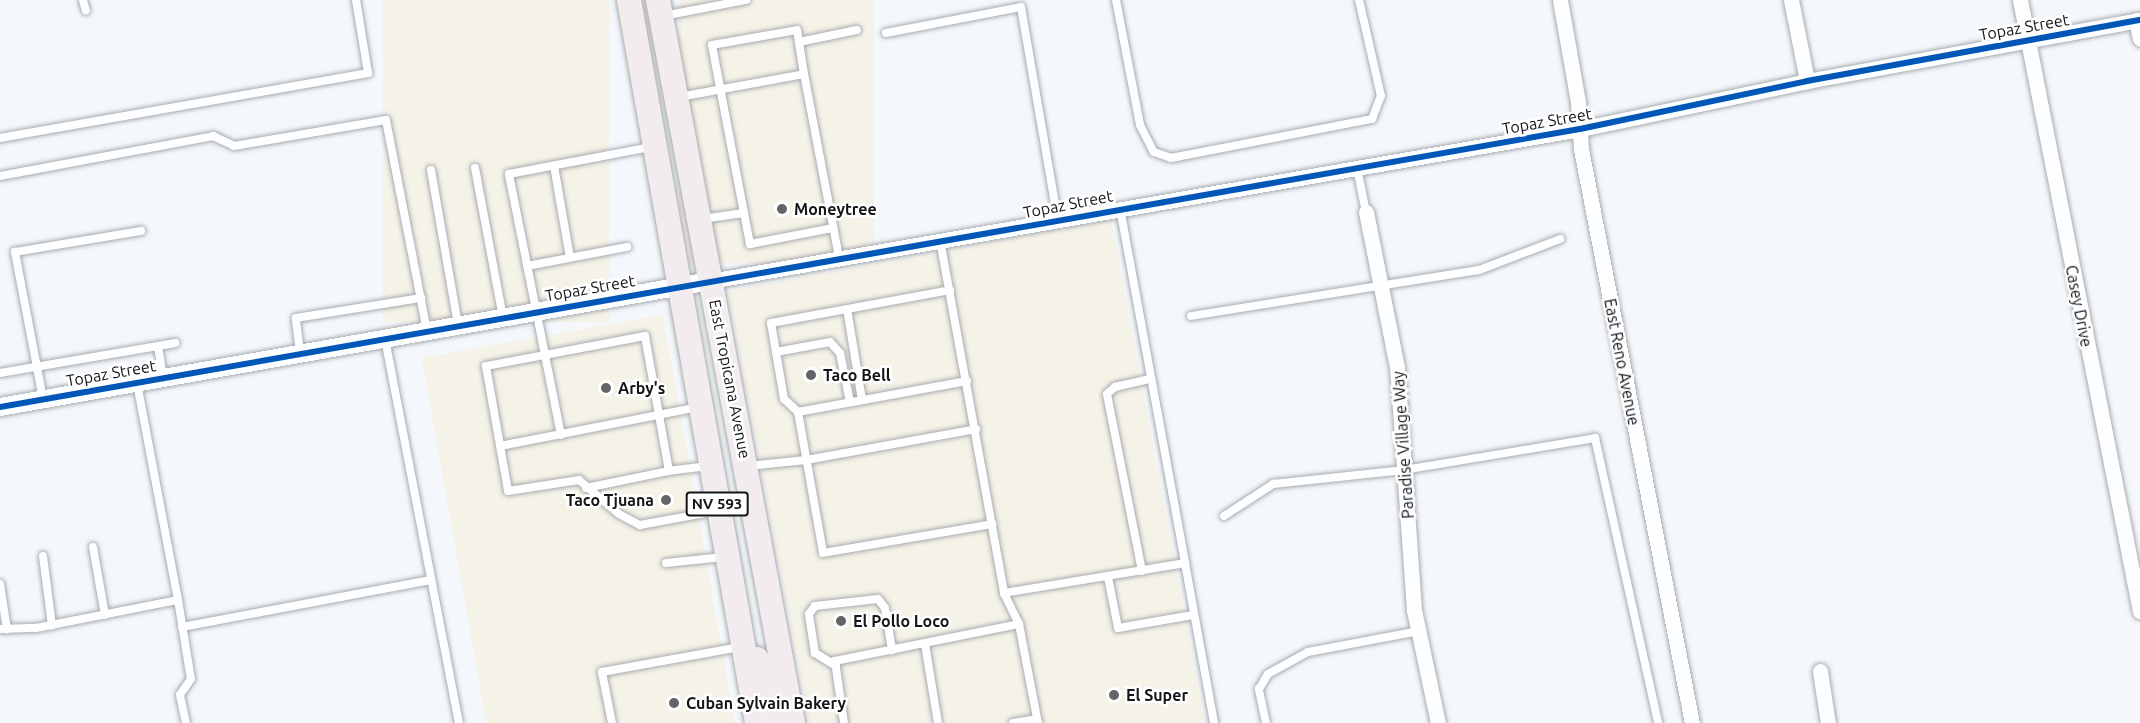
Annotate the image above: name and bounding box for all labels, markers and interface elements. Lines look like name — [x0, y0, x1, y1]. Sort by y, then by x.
street label: Topaz Street — [1978, 10, 2070, 44]
street label: Topaz Street — [1501, 104, 1593, 138]
street label: Topaz Street — [1022, 186, 1114, 222]
place label: Moneytree — [794, 199, 877, 219]
marker: Moneytree — [775, 202, 789, 216]
street label: Casey Drive — [2062, 263, 2096, 349]
street label: Topaz Street — [544, 271, 636, 305]
street label: East Reno Avenue — [1600, 297, 1644, 427]
street label: East Tropicana Avenue — [705, 298, 755, 460]
street label: Topaz Street — [65, 356, 157, 390]
place label: Taco Bell — [823, 365, 891, 385]
marker: Taco Bell — [804, 368, 818, 382]
street label: Paradise Village Way — [1388, 371, 1418, 519]
place label: Arby's — [618, 378, 665, 398]
marker: Arby's — [599, 381, 613, 395]
place label: Taco Tjuana — [566, 490, 654, 510]
road number: NV 593 — [686, 492, 748, 516]
marker: Taco Tjuana — [659, 493, 673, 507]
place label: El Pollo Loco — [853, 611, 949, 631]
marker: El Pollo Loco — [834, 614, 848, 628]
place label: El Super — [1126, 685, 1188, 705]
marker: El Super — [1107, 688, 1121, 702]
place label: Cuban Sylvain Bakery — [686, 693, 846, 713]
marker: Cuban Sylvain Bakery — [667, 696, 681, 710]

